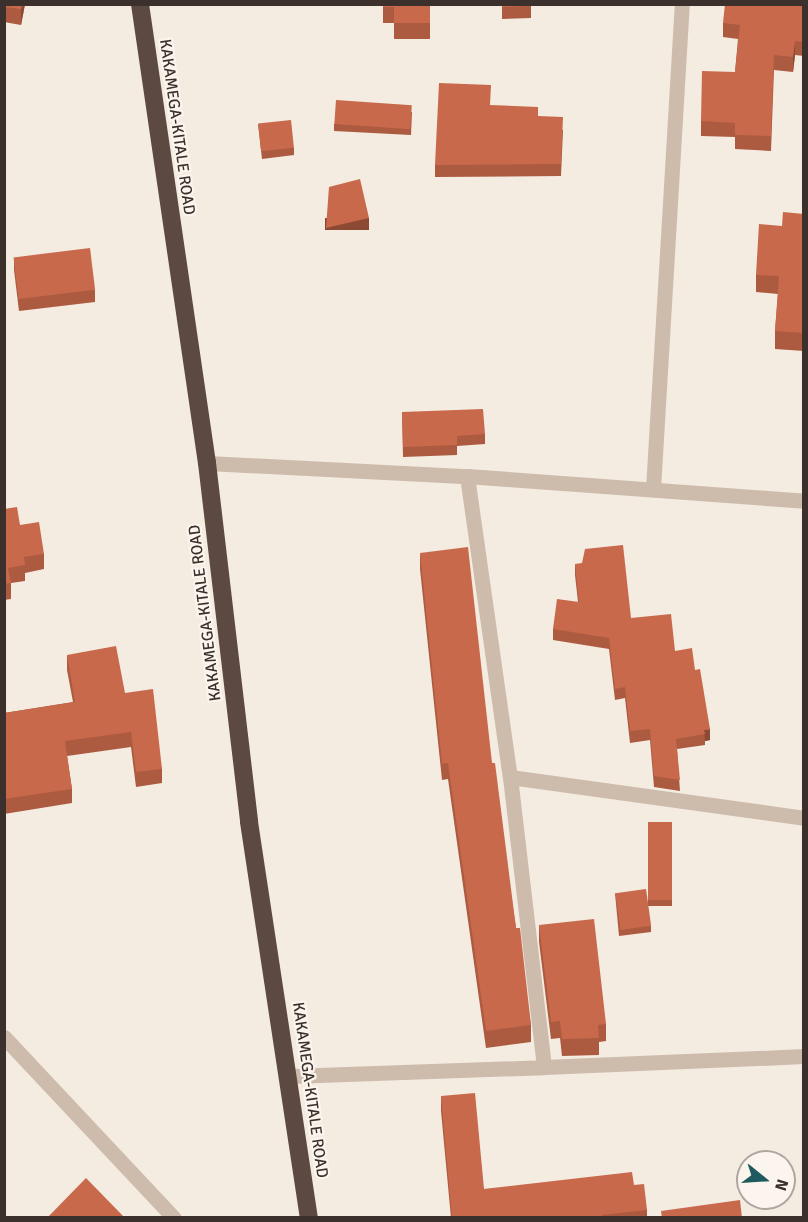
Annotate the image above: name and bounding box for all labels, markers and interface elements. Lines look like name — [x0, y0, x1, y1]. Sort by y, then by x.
street label: KAKAMEGA-KITALE ROAD — [155, 38, 199, 216]
street label: KAKAMEGA-KITALE ROAD — [185, 524, 225, 702]
street label: KAKAMEGA-KITALE ROAD — [288, 1001, 332, 1179]
north arrow — [736, 1150, 796, 1210]
text: N — [770, 1177, 792, 1193]

